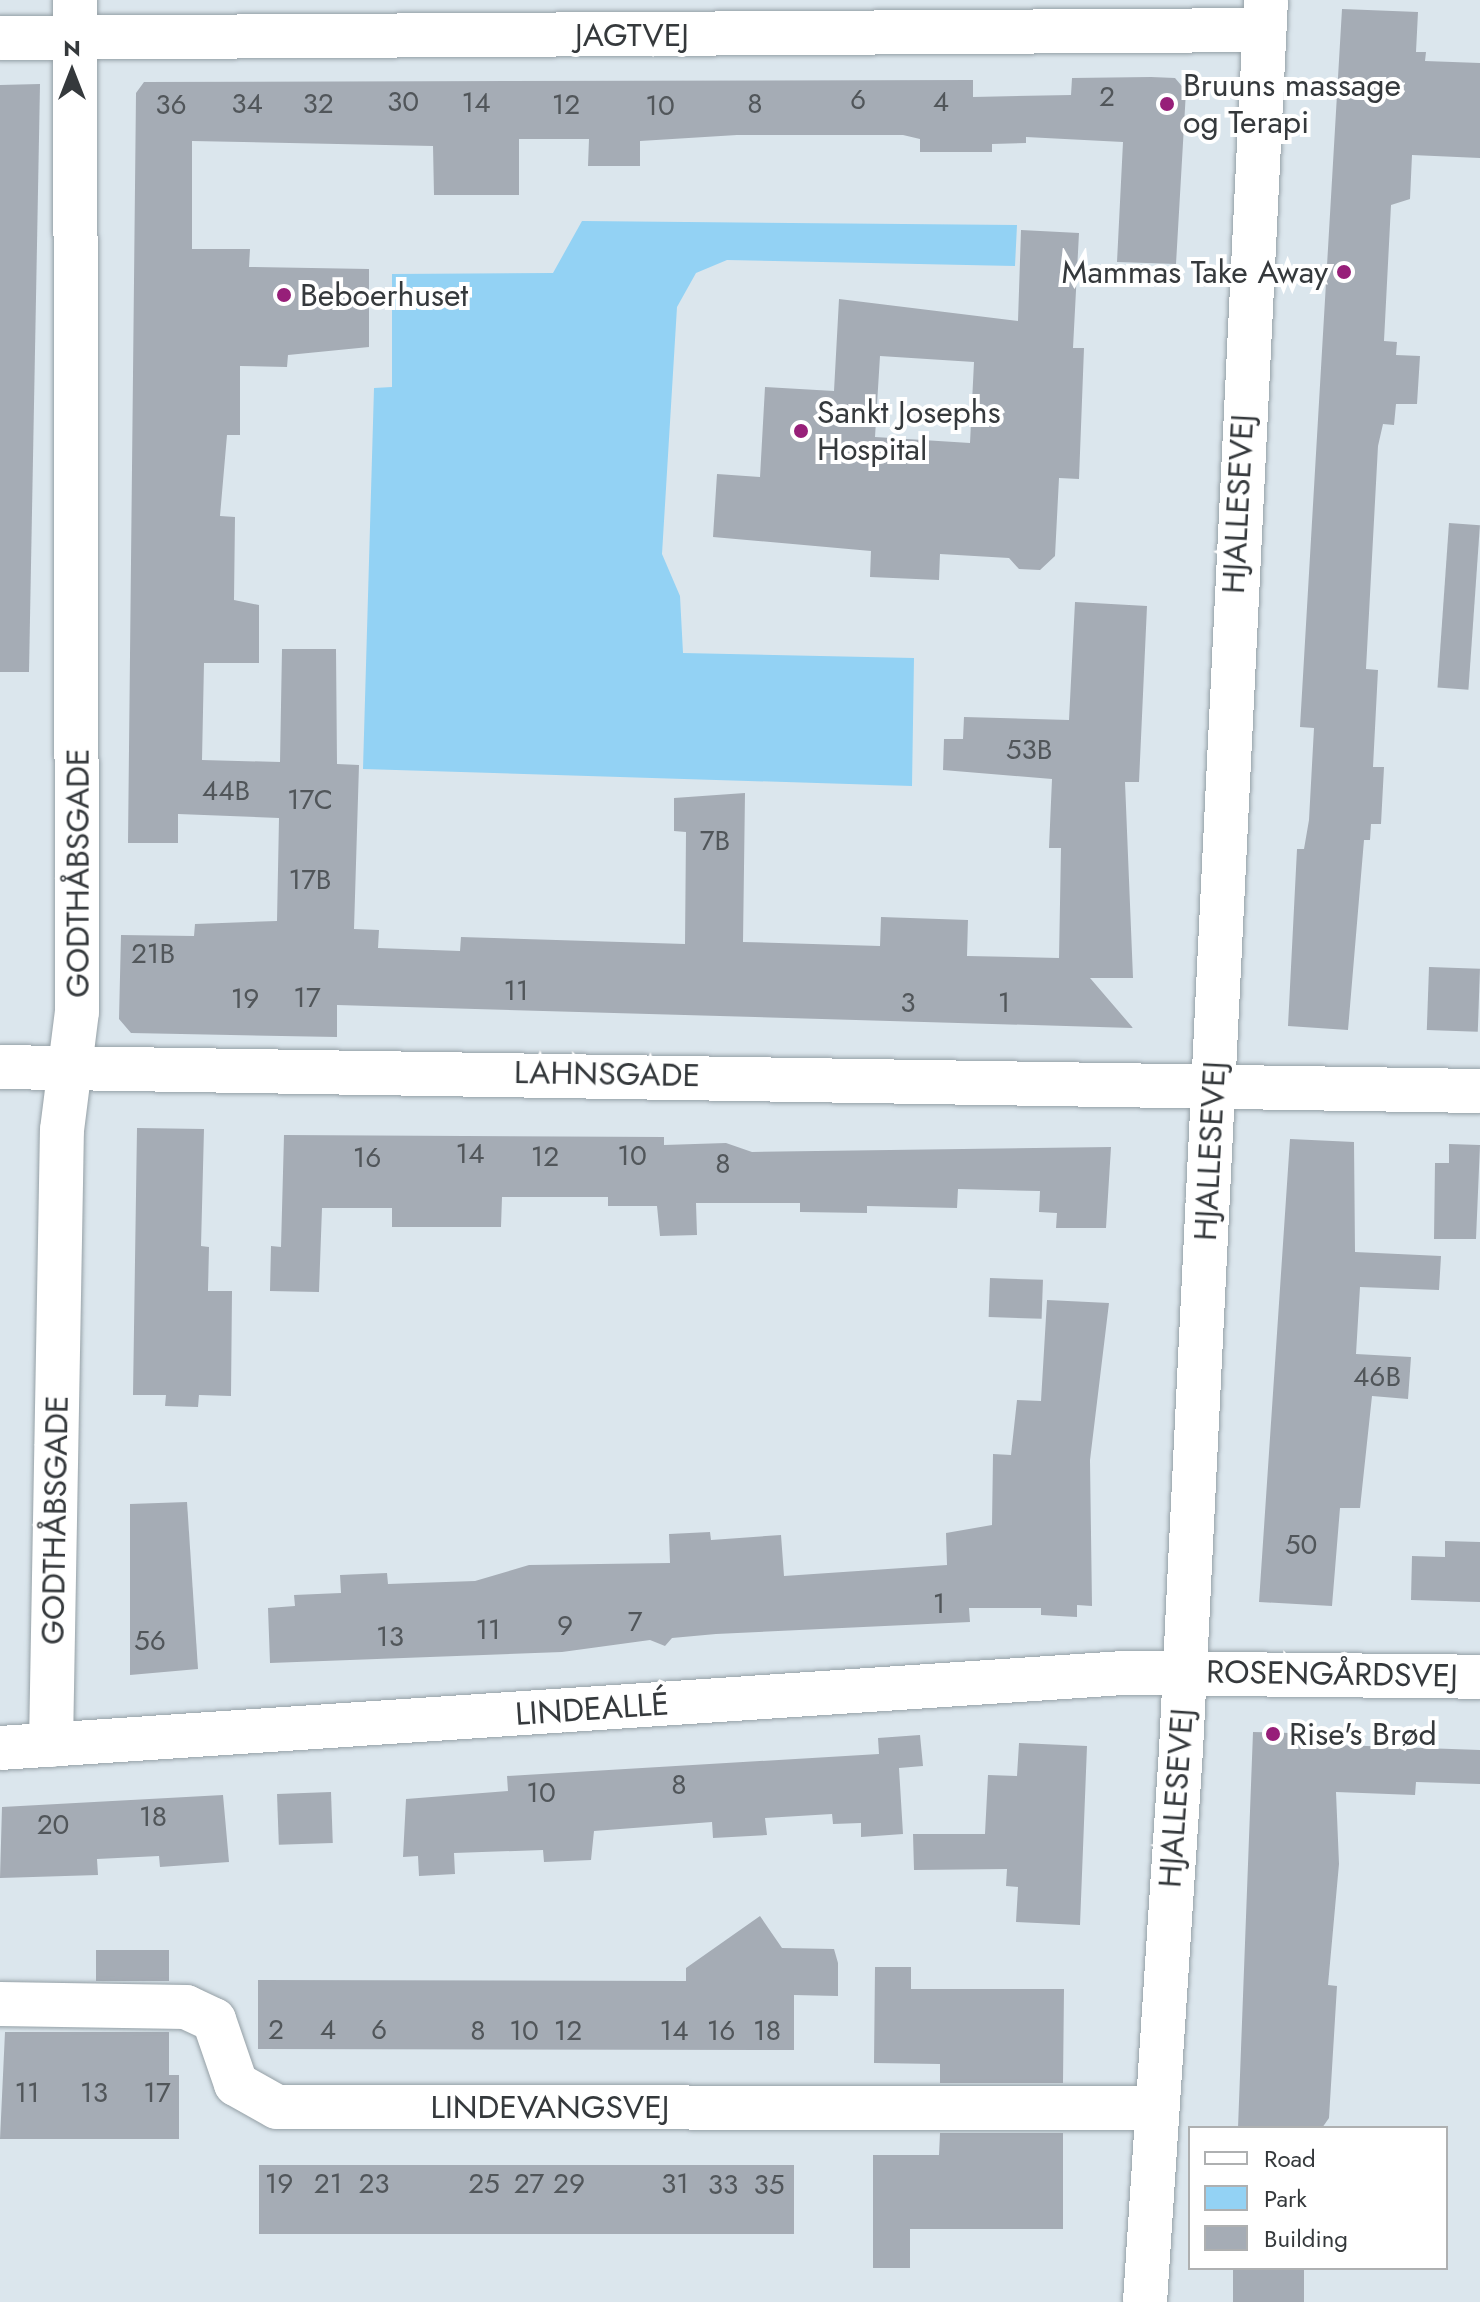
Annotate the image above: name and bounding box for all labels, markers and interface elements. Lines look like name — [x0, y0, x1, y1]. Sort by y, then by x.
street label: JAGTVEJ — [575, 16, 689, 54]
north arrow — [32, 32, 112, 112]
text: N — [63, 32, 81, 64]
place label: Bruuns massage og Terapi — [1183, 67, 1401, 142]
house number: 2 — [1099, 80, 1115, 114]
house number: 6 — [850, 83, 866, 117]
house number: 30 — [387, 85, 419, 119]
house number: 4 — [933, 85, 949, 119]
house number: 14 — [462, 86, 490, 120]
house number: 34 — [231, 87, 263, 121]
house number: 32 — [302, 87, 334, 121]
house number: 8 — [747, 87, 763, 121]
house number: 36 — [155, 88, 187, 122]
house number: 12 — [552, 88, 580, 122]
house number: 10 — [645, 89, 675, 123]
marker: Bruuns massage og Terapi — [1158, 95, 1176, 113]
place label: Mammas Take Away — [1062, 253, 1328, 291]
marker: Mammas Take Away — [1335, 263, 1353, 281]
place label: Beboerhuset — [300, 276, 468, 314]
marker: Beboerhuset — [275, 286, 293, 304]
place label: Sankt Josephs Hospital — [817, 394, 1001, 469]
street label: HJALLESEVEJ — [1214, 413, 1262, 595]
marker: Sankt Josephs Hospital — [792, 422, 810, 440]
house number: 53B — [1006, 733, 1052, 767]
street label: GODTHÅBSGADE — [59, 748, 97, 998]
house number: 44B — [202, 774, 250, 808]
house number: 17C — [287, 783, 333, 817]
house number: 7B — [700, 824, 730, 858]
house number: 17B — [289, 863, 331, 897]
house number: 21B — [131, 937, 175, 971]
house number: 11 — [503, 974, 529, 1008]
house number: 17 — [293, 981, 321, 1015]
house number: 19 — [231, 982, 259, 1016]
house number: 3 — [900, 986, 916, 1020]
house number: 1 — [998, 986, 1010, 1020]
street label: LAHNSGADE — [514, 1053, 700, 1095]
street label: HJALLESEVEJ — [1186, 1060, 1234, 1242]
house number: 14 — [456, 1137, 484, 1171]
house number: 10 — [617, 1139, 647, 1173]
house number: 12 — [531, 1140, 559, 1174]
house number: 16 — [353, 1141, 381, 1175]
house number: 8 — [715, 1147, 731, 1181]
house number: 46B — [1353, 1360, 1401, 1394]
street label: GODTHÅBSGADE — [34, 1395, 76, 1645]
house number: 50 — [1285, 1528, 1317, 1562]
house number: 1 — [933, 1587, 945, 1621]
house number: 7 — [628, 1605, 642, 1639]
house number: 9 — [557, 1609, 573, 1643]
house number: 11 — [475, 1613, 501, 1647]
house number: 13 — [376, 1620, 404, 1654]
house number: 56 — [134, 1624, 166, 1658]
street label: ROSENGÅRDSVEJ — [1206, 1653, 1458, 1695]
street label: LINDEALLÉ — [514, 1684, 670, 1734]
street label: HJALLESEVEJ — [1151, 1707, 1201, 1889]
place label: Rise's Brød — [1289, 1715, 1437, 1753]
marker: Rise's Brød — [1264, 1725, 1282, 1743]
house number: 8 — [671, 1768, 687, 1802]
house number: 10 — [526, 1776, 556, 1810]
house number: 18 — [139, 1800, 167, 1834]
house number: 20 — [37, 1808, 69, 1842]
house number: 2 — [268, 2013, 284, 2047]
house number: 4 — [320, 2013, 336, 2047]
house number: 6 — [371, 2013, 387, 2047]
house number: 8 — [470, 2014, 486, 2048]
house number: 10 — [509, 2014, 539, 2048]
house number: 12 — [554, 2014, 582, 2048]
house number: 14 — [660, 2014, 688, 2048]
house number: 16 — [707, 2014, 735, 2048]
house number: 18 — [753, 2014, 781, 2048]
house number: 11 — [14, 2076, 40, 2110]
house number: 13 — [80, 2076, 108, 2110]
house number: 17 — [143, 2076, 171, 2110]
street label: LINDEVANGSVEJ — [431, 2088, 669, 2126]
legend — [1188, 2126, 1448, 2270]
text: Road — [1264, 2141, 1316, 2176]
house number: 19 — [265, 2167, 293, 2201]
house number: 21 — [314, 2167, 342, 2201]
house number: 23 — [358, 2167, 390, 2201]
house number: 25 — [468, 2167, 500, 2201]
house number: 27 — [514, 2167, 544, 2201]
house number: 29 — [553, 2167, 585, 2201]
house number: 31 — [661, 2167, 689, 2201]
house number: 33 — [708, 2168, 738, 2202]
house number: 35 — [753, 2168, 785, 2202]
text: Park — [1264, 2181, 1307, 2216]
text: Building — [1264, 2221, 1348, 2256]

